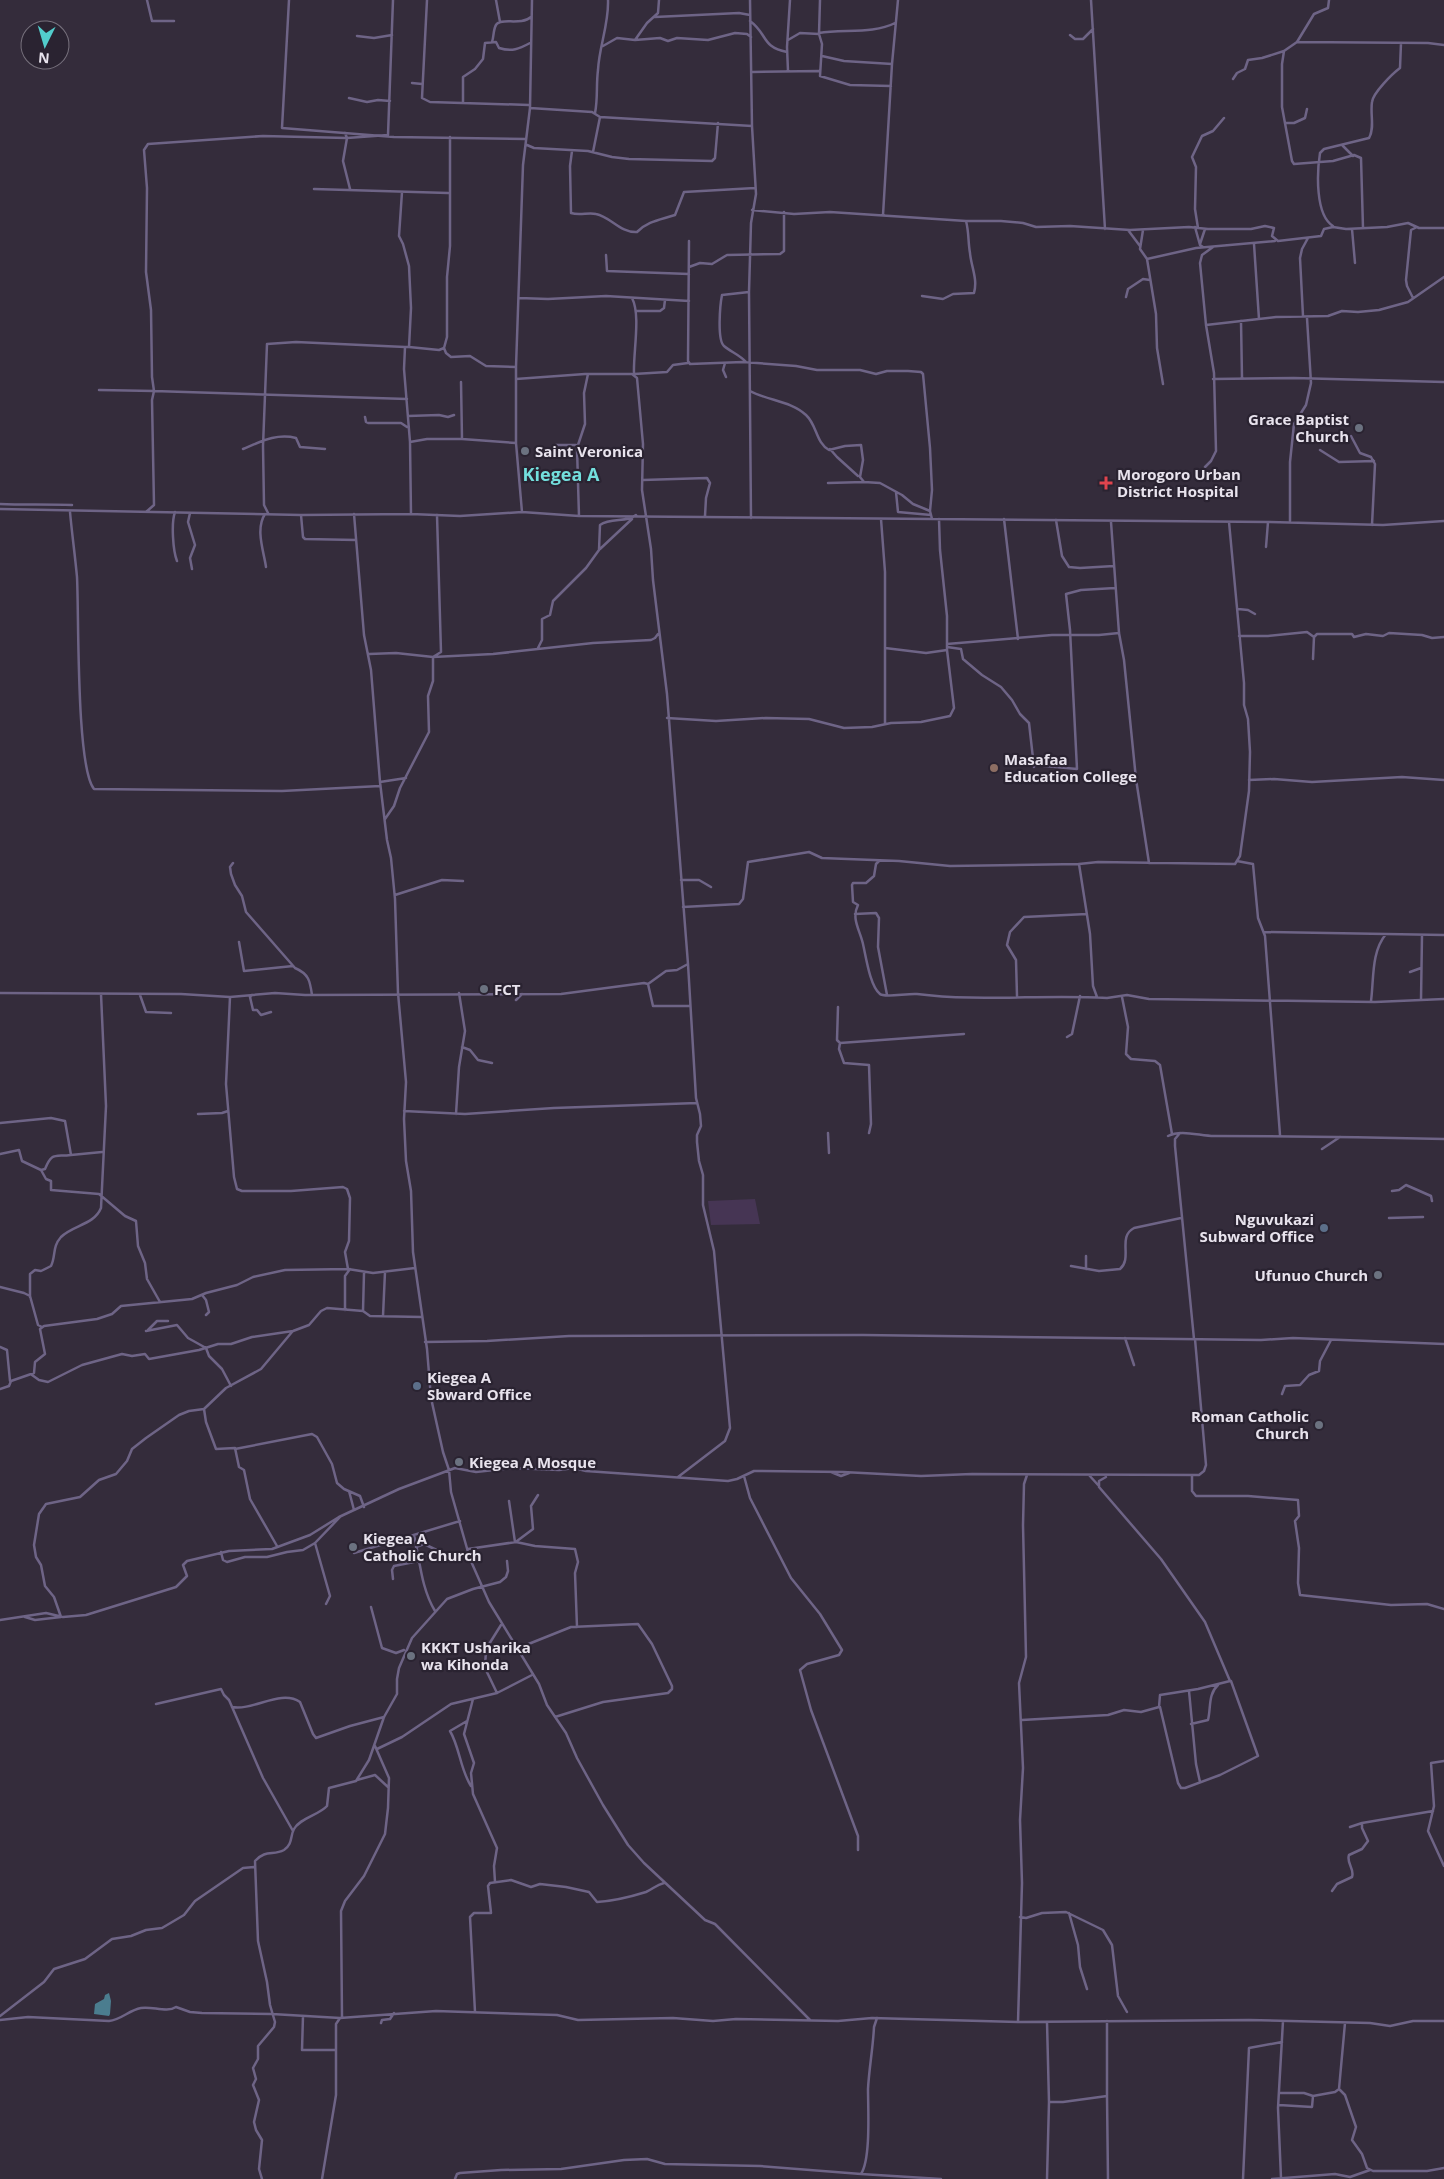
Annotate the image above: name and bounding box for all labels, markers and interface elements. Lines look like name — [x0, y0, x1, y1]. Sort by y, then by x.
north arrow — [20, 20, 70, 70]
text: N — [37, 48, 50, 68]
place label: Grace Baptist Church — [1248, 409, 1349, 446]
marker: Grace Baptist Church — [1353, 422, 1365, 434]
place label: Saint Veronica — [535, 441, 643, 461]
marker: Saint Veronica — [519, 445, 531, 457]
district label: Kiegea A — [523, 462, 600, 486]
place label: Morogoro Urban District Hospital — [1117, 464, 1241, 501]
marker: Morogoro Urban District Hospital — [1099, 476, 1113, 490]
place label: Masafaa Education College — [1004, 749, 1137, 786]
marker: Masafaa Education College — [988, 762, 1000, 774]
place label: FCT — [494, 979, 521, 999]
marker: FCT — [478, 983, 490, 995]
place label: Nguvukazi Subward Office — [1200, 1209, 1314, 1246]
marker: Nguvukazi Subward Office — [1318, 1222, 1330, 1234]
place label: Ufunuo Church — [1254, 1265, 1368, 1285]
marker: Ufunuo Church — [1372, 1269, 1384, 1281]
place label: Kiegea A Sbward Office — [427, 1367, 532, 1404]
marker: Kiegea A Sbward Office — [411, 1380, 423, 1392]
place label: Roman Catholic Church — [1191, 1406, 1309, 1443]
marker: Roman Catholic Church — [1313, 1419, 1325, 1431]
place label: Kiegea A Mosque — [469, 1452, 596, 1472]
marker: Kiegea A Mosque — [453, 1456, 465, 1468]
place label: Kiegea A Catholic Church — [363, 1528, 482, 1565]
marker: Kiegea A Catholic Church — [347, 1541, 359, 1553]
place label: KKKT Usharika wa Kihonda — [421, 1637, 531, 1674]
marker: KKKT Usharika wa Kihonda — [405, 1650, 417, 1662]

